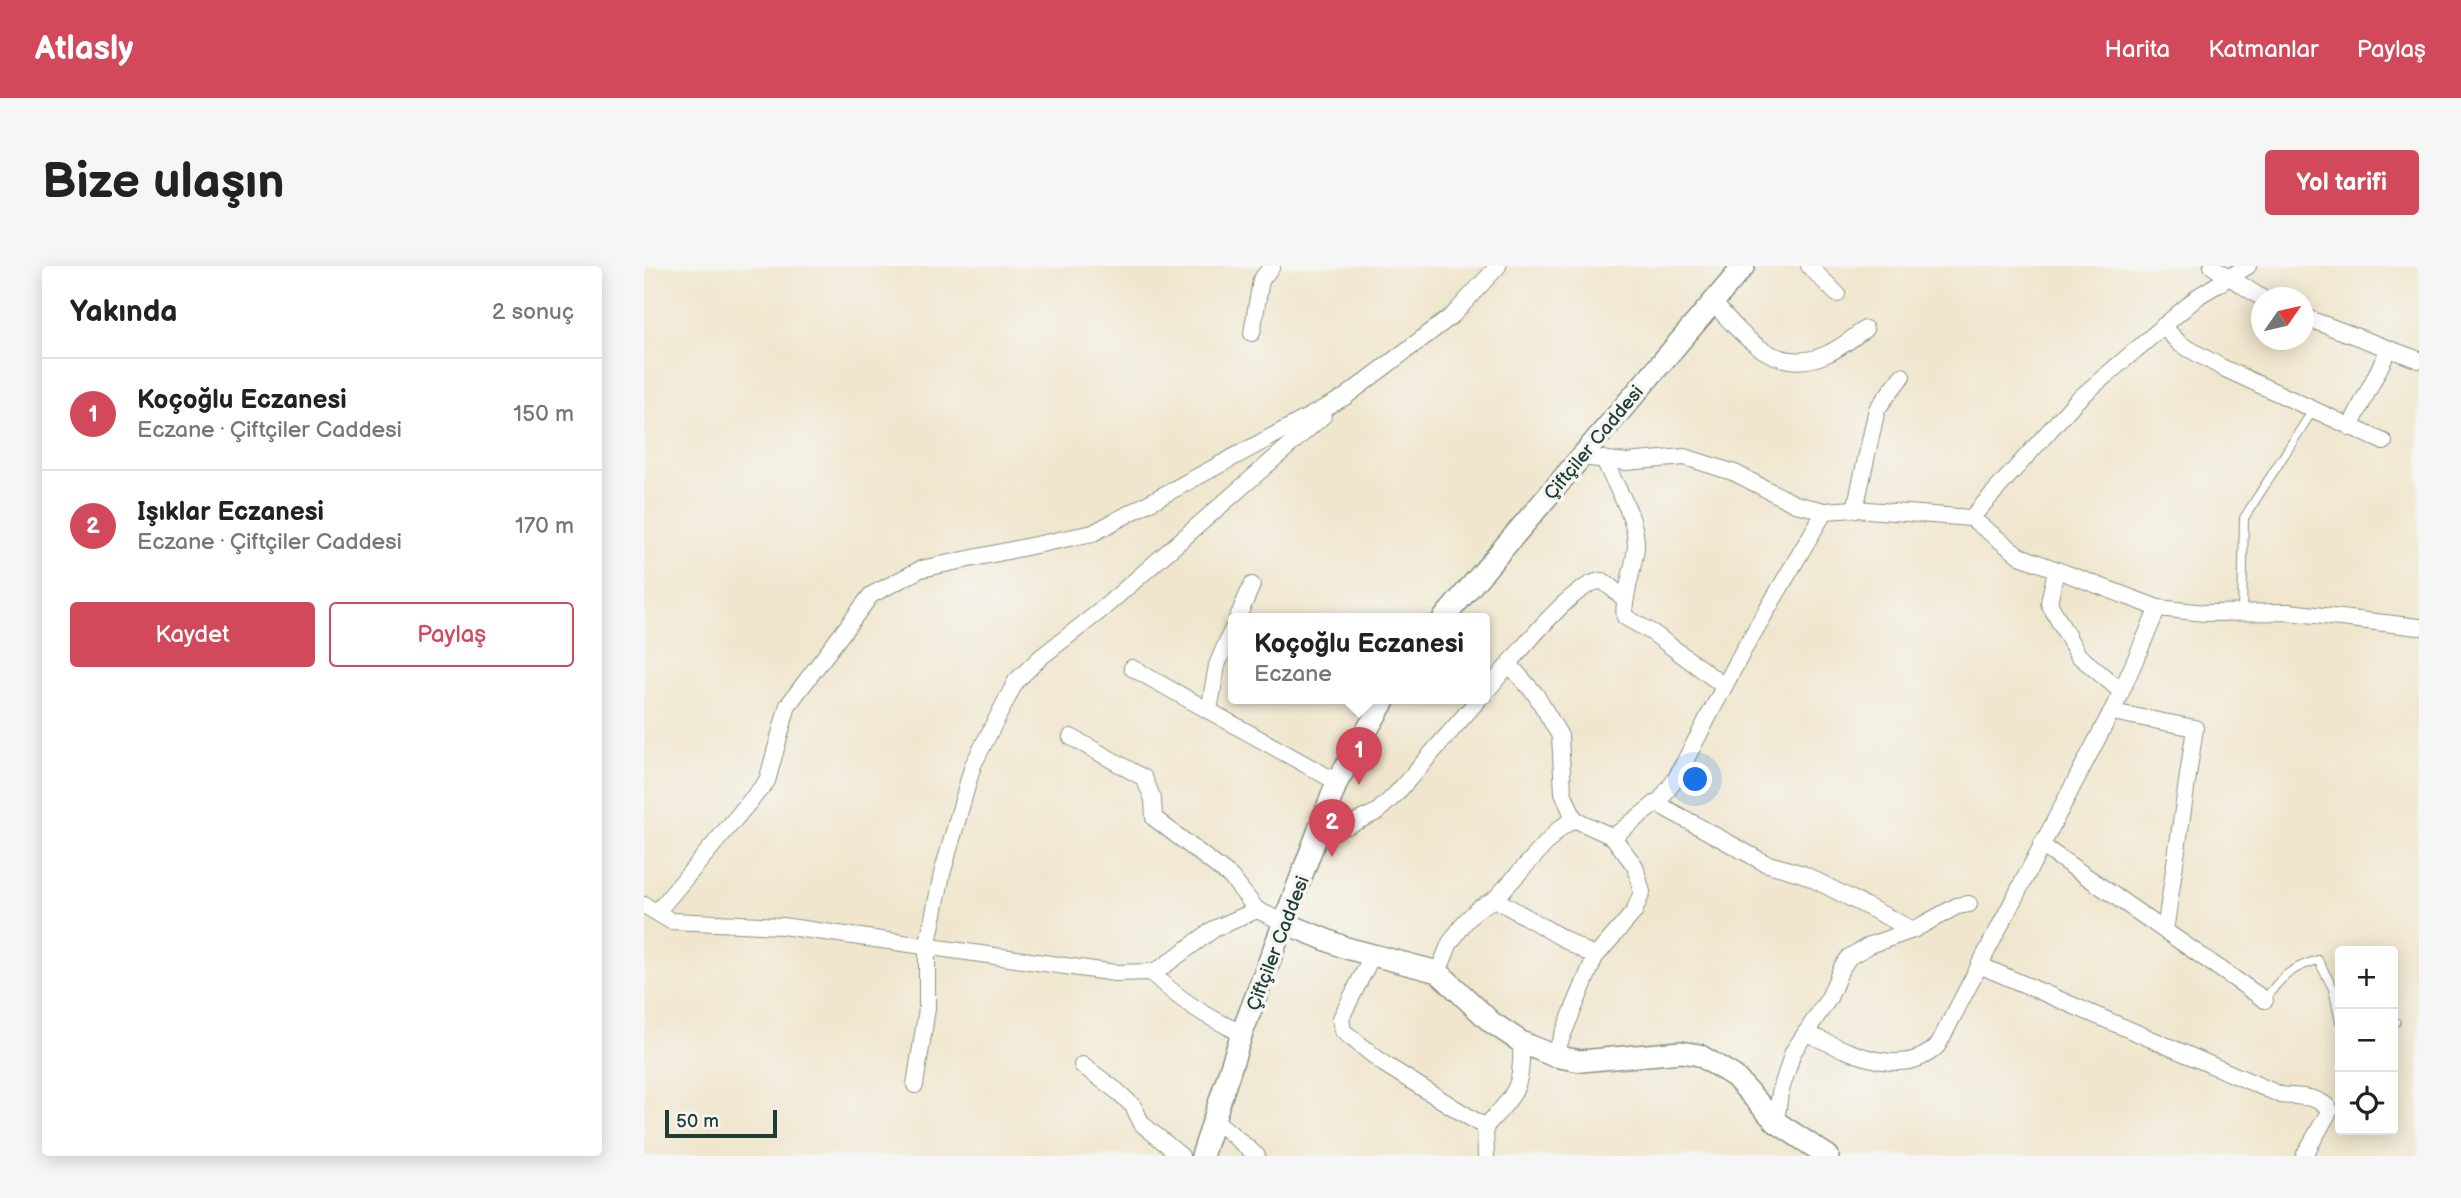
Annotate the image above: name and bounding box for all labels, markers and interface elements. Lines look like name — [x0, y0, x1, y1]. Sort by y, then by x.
text: Atlasly — [35, 29, 133, 69]
text: Harita — [2104, 35, 2170, 64]
text: Katmanlar — [2208, 35, 2319, 64]
text: Paylaş — [2357, 35, 2426, 64]
button: Yol tarifi — [2265, 150, 2419, 215]
text: Bize ulaşın — [42, 153, 285, 212]
north arrow — [2251, 287, 2314, 350]
text: Yakında — [70, 294, 177, 330]
text: 2 sonuç — [492, 298, 574, 326]
street label: Çiftçiler Caddesi — [1540, 381, 1649, 505]
text: Koçoğlu Eczanesi — [137, 385, 347, 416]
text: 1 — [88, 400, 98, 428]
text: 150 m — [513, 400, 574, 428]
text: Eczane · Çiftçiler Caddesi — [137, 416, 402, 444]
text: Işıklar Eczanesi — [137, 497, 324, 528]
text: 2 — [86, 512, 100, 540]
text: 170 m — [515, 512, 574, 540]
text: Eczane · Çiftçiler Caddesi — [137, 528, 402, 556]
button: Kaydet — [70, 602, 315, 667]
button: Paylaş — [329, 602, 574, 667]
popup — [1228, 613, 1490, 704]
text: Koçoğlu Eczanesi — [1254, 629, 1464, 660]
text: Eczane — [1254, 660, 1332, 688]
pin: 1 — [1336, 727, 1382, 785]
your location — [1678, 762, 1712, 796]
pin: 2 — [1309, 799, 1355, 857]
street label: Çiftçiler Caddesi — [1242, 873, 1315, 1014]
map controls — [2335, 946, 2398, 1135]
button: + — [2335, 946, 2398, 1009]
button: − — [2335, 1009, 2398, 1072]
button: locate — [2335, 1072, 2398, 1135]
scale bar — [665, 1107, 777, 1139]
text: 50 m — [676, 1110, 719, 1133]

